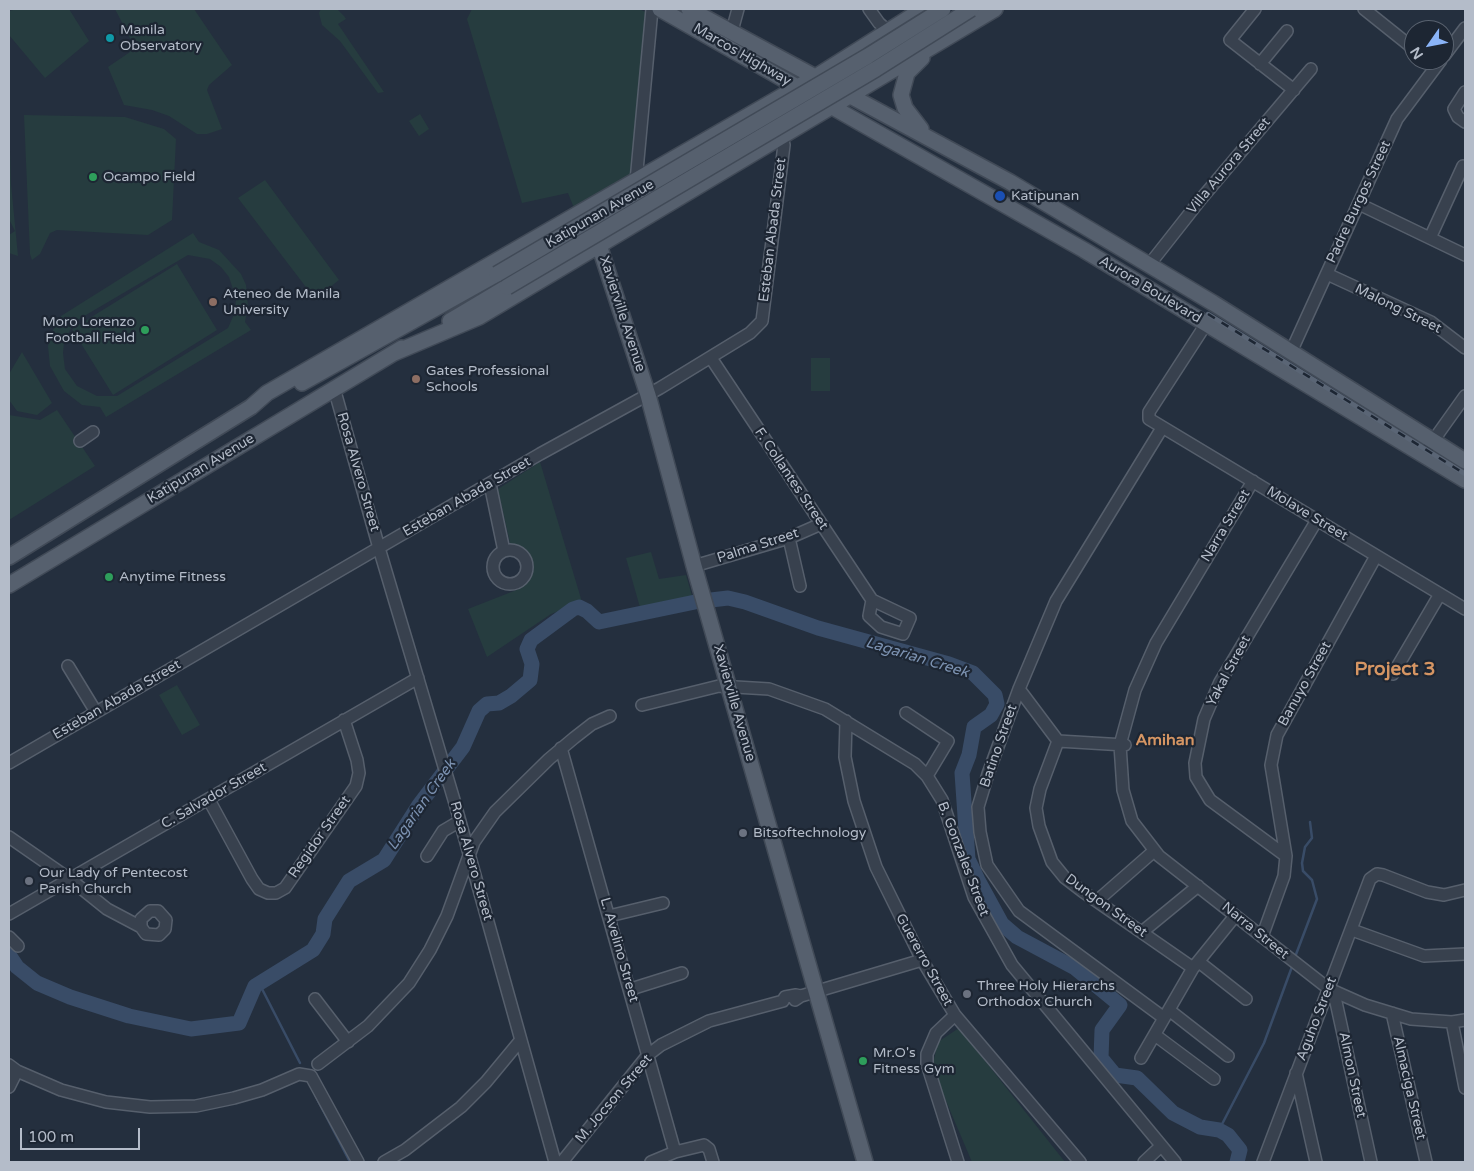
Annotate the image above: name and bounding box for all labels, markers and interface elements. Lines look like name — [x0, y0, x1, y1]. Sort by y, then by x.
street label: Marcos Highway — [690, 20, 794, 90]
north arrow — [1404, 20, 1454, 70]
place label: Manila Observatory — [120, 22, 202, 54]
marker: Manila Observatory — [104, 32, 116, 44]
text: N — [1407, 44, 1427, 62]
street label: Villa Aurora Street — [1184, 114, 1274, 218]
street label: Padre Burgos Street — [1323, 138, 1395, 266]
street label: Esteban Abada Street — [756, 157, 790, 303]
place label: Ocampo Field — [103, 169, 195, 185]
marker: Ocampo Field — [87, 171, 99, 183]
street label: Katipunan Avenue — [543, 176, 657, 252]
place label: Katipunan — [1011, 188, 1079, 204]
marker: Katipunan — [993, 189, 1007, 203]
street label: Aurora Boulevard — [1096, 253, 1204, 327]
street label: Xavierville Avenue — [595, 254, 649, 374]
street label: Malong Street — [1352, 281, 1444, 337]
place label: Ateneo de Manila University — [223, 286, 340, 318]
marker: Ateneo de Manila University — [207, 296, 219, 308]
place label: Moro Lorenzo Football Field — [42, 314, 135, 347]
marker: Moro Lorenzo Football Field — [139, 324, 151, 336]
place label: Gates Professional Schools — [426, 363, 549, 396]
marker: Gates Professional Schools — [410, 373, 422, 385]
street label: Rosa Alvero Street — [333, 411, 383, 533]
street label: F. Collantes Street — [751, 425, 831, 533]
street label: Katipunan Avenue — [144, 430, 258, 508]
street label: Esteban Abada Street — [400, 453, 534, 541]
street label: Molave Street — [1263, 483, 1351, 545]
street label: Narra Street — [1198, 487, 1254, 565]
street label: Palma Street — [715, 525, 801, 567]
place label: Anytime Fitness — [119, 569, 226, 585]
marker: Anytime Fitness — [103, 571, 115, 583]
street label: Yakal Street — [1203, 633, 1255, 709]
water label: Lagarian Creek — [863, 634, 971, 682]
street label: Banuyo Street — [1275, 639, 1335, 729]
street label: Xavierville Avenue — [709, 643, 759, 763]
street label: Esteban Abada Street — [50, 656, 184, 744]
district label: Project 3 — [1355, 659, 1435, 681]
street label: Batino Street — [977, 702, 1021, 790]
district label: Amihan — [1136, 731, 1194, 751]
water label: Lagarian Creek — [384, 756, 460, 854]
street label: C. Salvador Street — [158, 759, 270, 833]
street label: Regidor Street — [285, 793, 355, 881]
street label: B. Gonzales Street — [933, 799, 993, 919]
street label: Rosa Alvero Street — [446, 800, 496, 922]
place label: Bitsoftechnology — [753, 825, 866, 841]
marker: Bitsoftechnology — [737, 827, 749, 839]
place label: Our Lady of Pentecost Parish Church — [39, 865, 188, 898]
street label: Dungon Street — [1062, 871, 1150, 941]
marker: Our Lady of Pentecost Parish Church — [23, 875, 35, 887]
street label: L. Avelino Street — [596, 896, 642, 1004]
street label: Narra Street — [1218, 899, 1292, 963]
street label: Guererro Street — [892, 911, 956, 1009]
street label: Aguho Street — [1293, 975, 1341, 1063]
place label: Three Holy Hierarchs Orthodox Church — [977, 978, 1115, 1010]
marker: Three Holy Hierarchs Orthodox Church — [961, 988, 973, 1000]
street label: Almon Street — [1335, 1031, 1369, 1119]
street label: Almaciga Street — [1389, 1035, 1429, 1141]
place label: Mr.O's Fitness Gym — [873, 1045, 955, 1078]
street label: M. Jocson Street — [572, 1051, 656, 1147]
marker: Mr.O's Fitness Gym — [857, 1055, 869, 1067]
scale bar — [22, 1118, 142, 1150]
text: 100 m — [28, 1128, 74, 1146]

